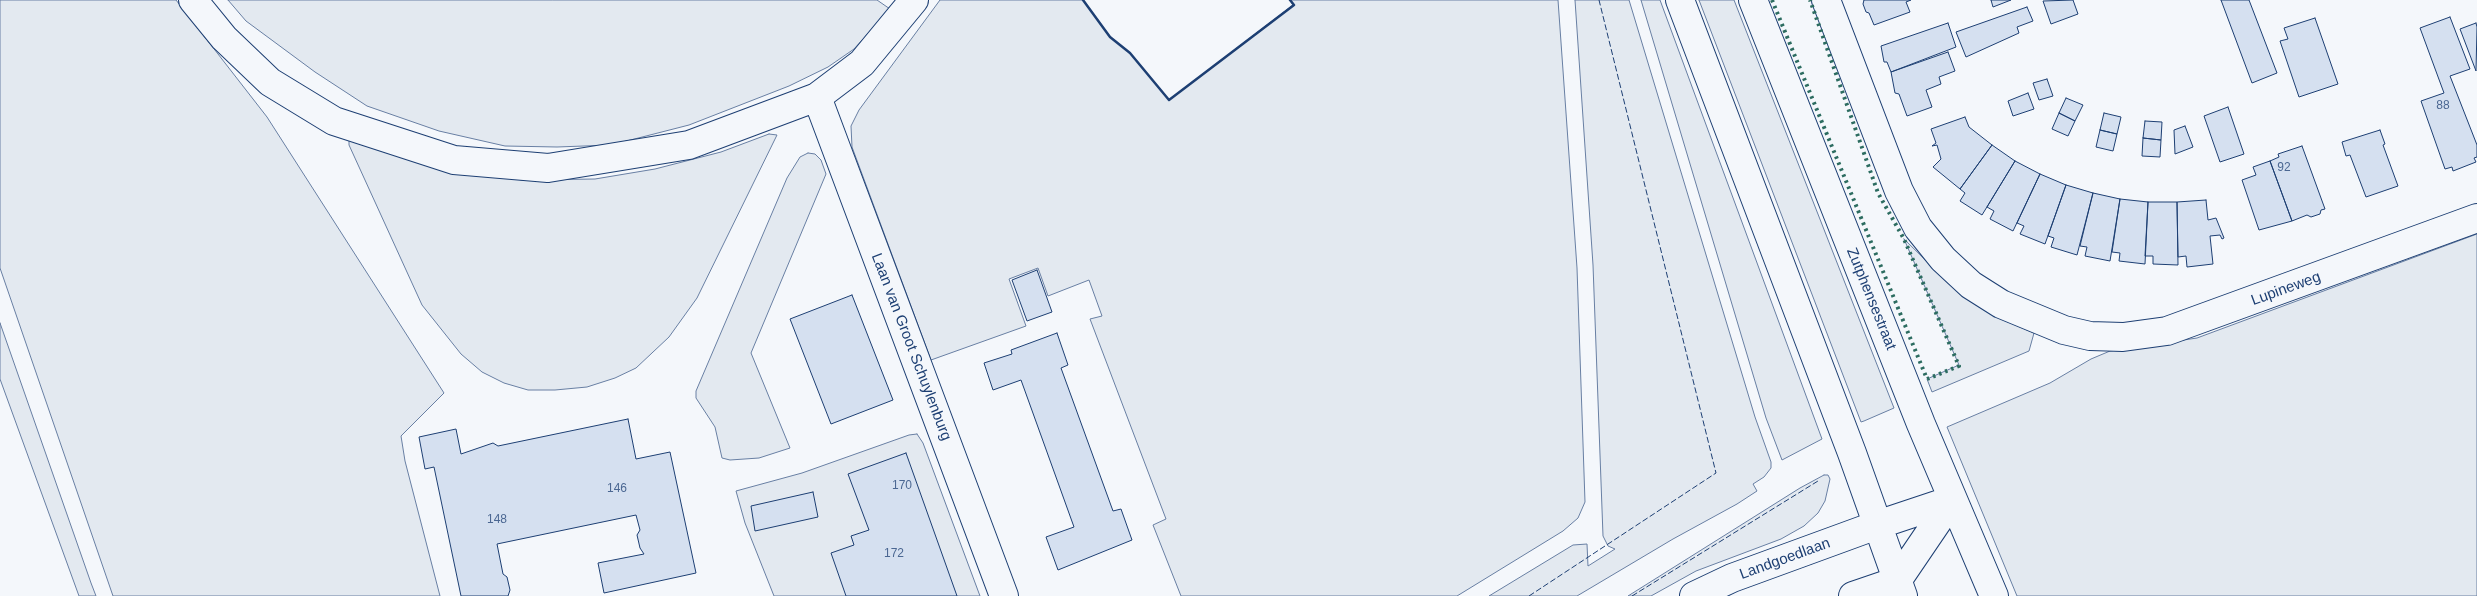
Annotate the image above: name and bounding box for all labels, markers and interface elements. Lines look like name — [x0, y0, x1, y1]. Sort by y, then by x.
house number: 88 — [2436, 99, 2450, 113]
house number: 92 — [2277, 161, 2291, 175]
street label: Zutphensestraat — [1842, 245, 1900, 353]
street label: Laan van Groot Schuylenburg — [867, 251, 955, 443]
street label: Lupineweg — [2249, 268, 2323, 310]
house number: 170 — [892, 479, 912, 493]
house number: 146 — [607, 482, 627, 496]
house number: 148 — [487, 513, 507, 527]
street label: Landgoedlaan — [1737, 534, 1833, 584]
house number: 172 — [884, 547, 904, 561]

